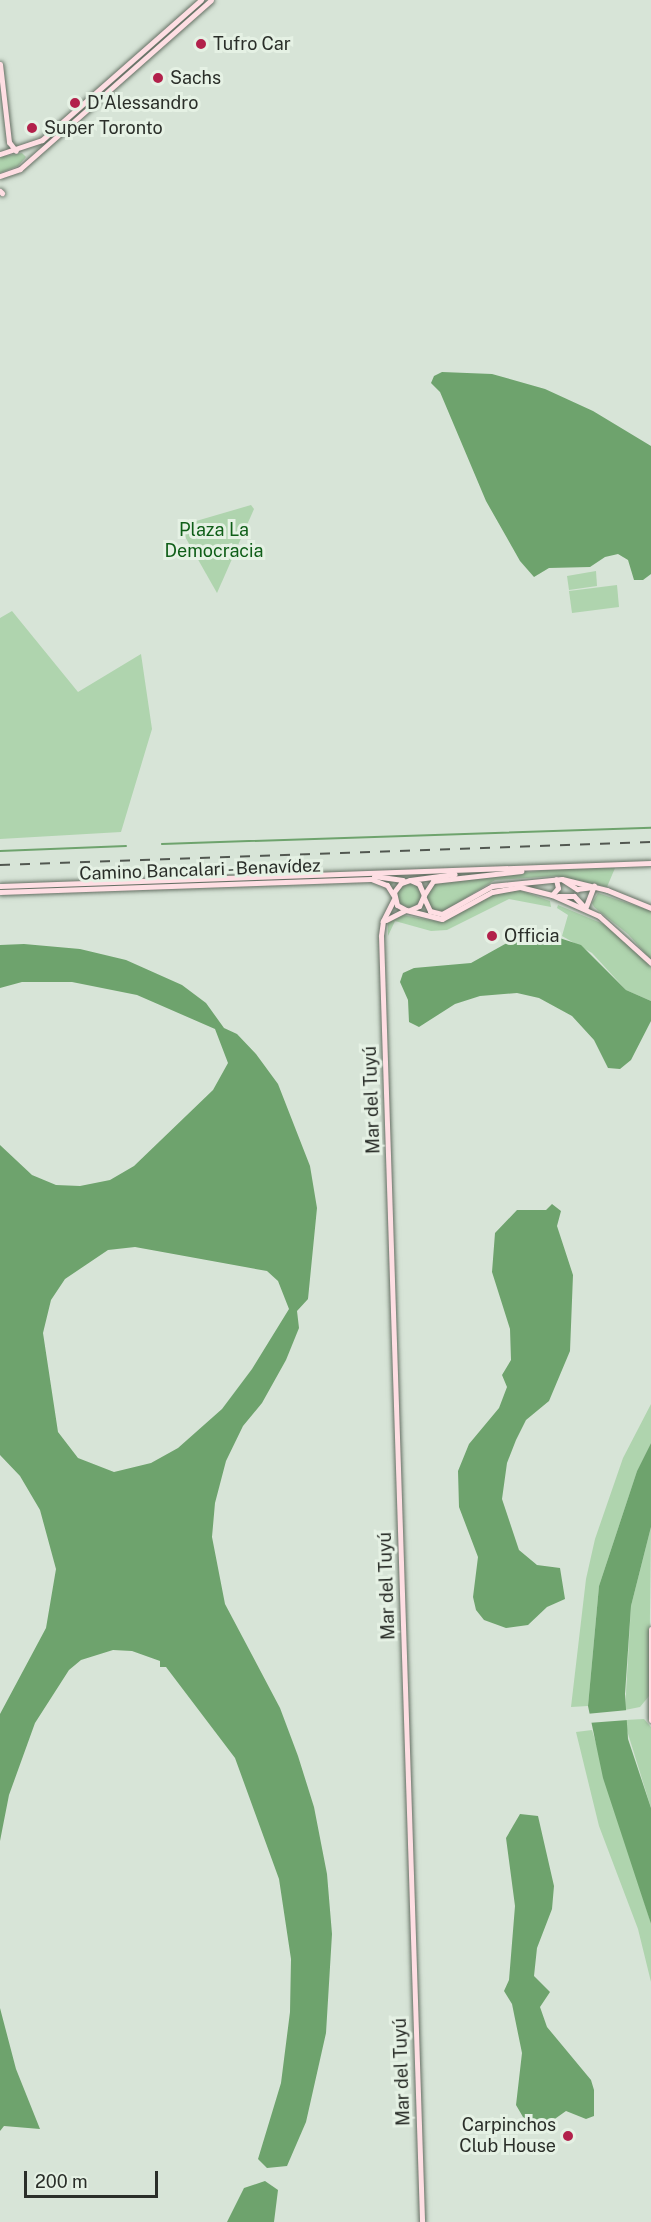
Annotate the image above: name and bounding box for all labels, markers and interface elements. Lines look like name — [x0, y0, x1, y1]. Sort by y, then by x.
place label: Tufro Car — [213, 33, 291, 55]
marker: Tufro Car — [194, 37, 208, 51]
place label: Sachs — [170, 67, 221, 89]
marker: Sachs — [151, 71, 165, 85]
place label: D'Alessandro — [87, 92, 198, 114]
marker: D'Alessandro — [68, 96, 82, 110]
place label: Super Toronto — [44, 117, 163, 139]
marker: Super Toronto — [25, 121, 39, 135]
park label: Plaza La Democracia — [165, 520, 263, 562]
street label: Camino Bancalari - Benavídez — [76, 855, 324, 885]
place label: Officia — [504, 925, 559, 947]
marker: Officia — [485, 929, 499, 943]
street label: Mar del Tuyú — [359, 1046, 385, 1154]
street label: Mar del Tuyú — [374, 1532, 400, 1640]
street label: Mar del Tuyú — [389, 2018, 415, 2126]
place label: Carpinchos Club House — [459, 2115, 556, 2158]
marker: Carpinchos Club House — [561, 2129, 575, 2143]
scale bar — [27, 2159, 160, 2197]
text: 200 m — [35, 2171, 88, 2192]

